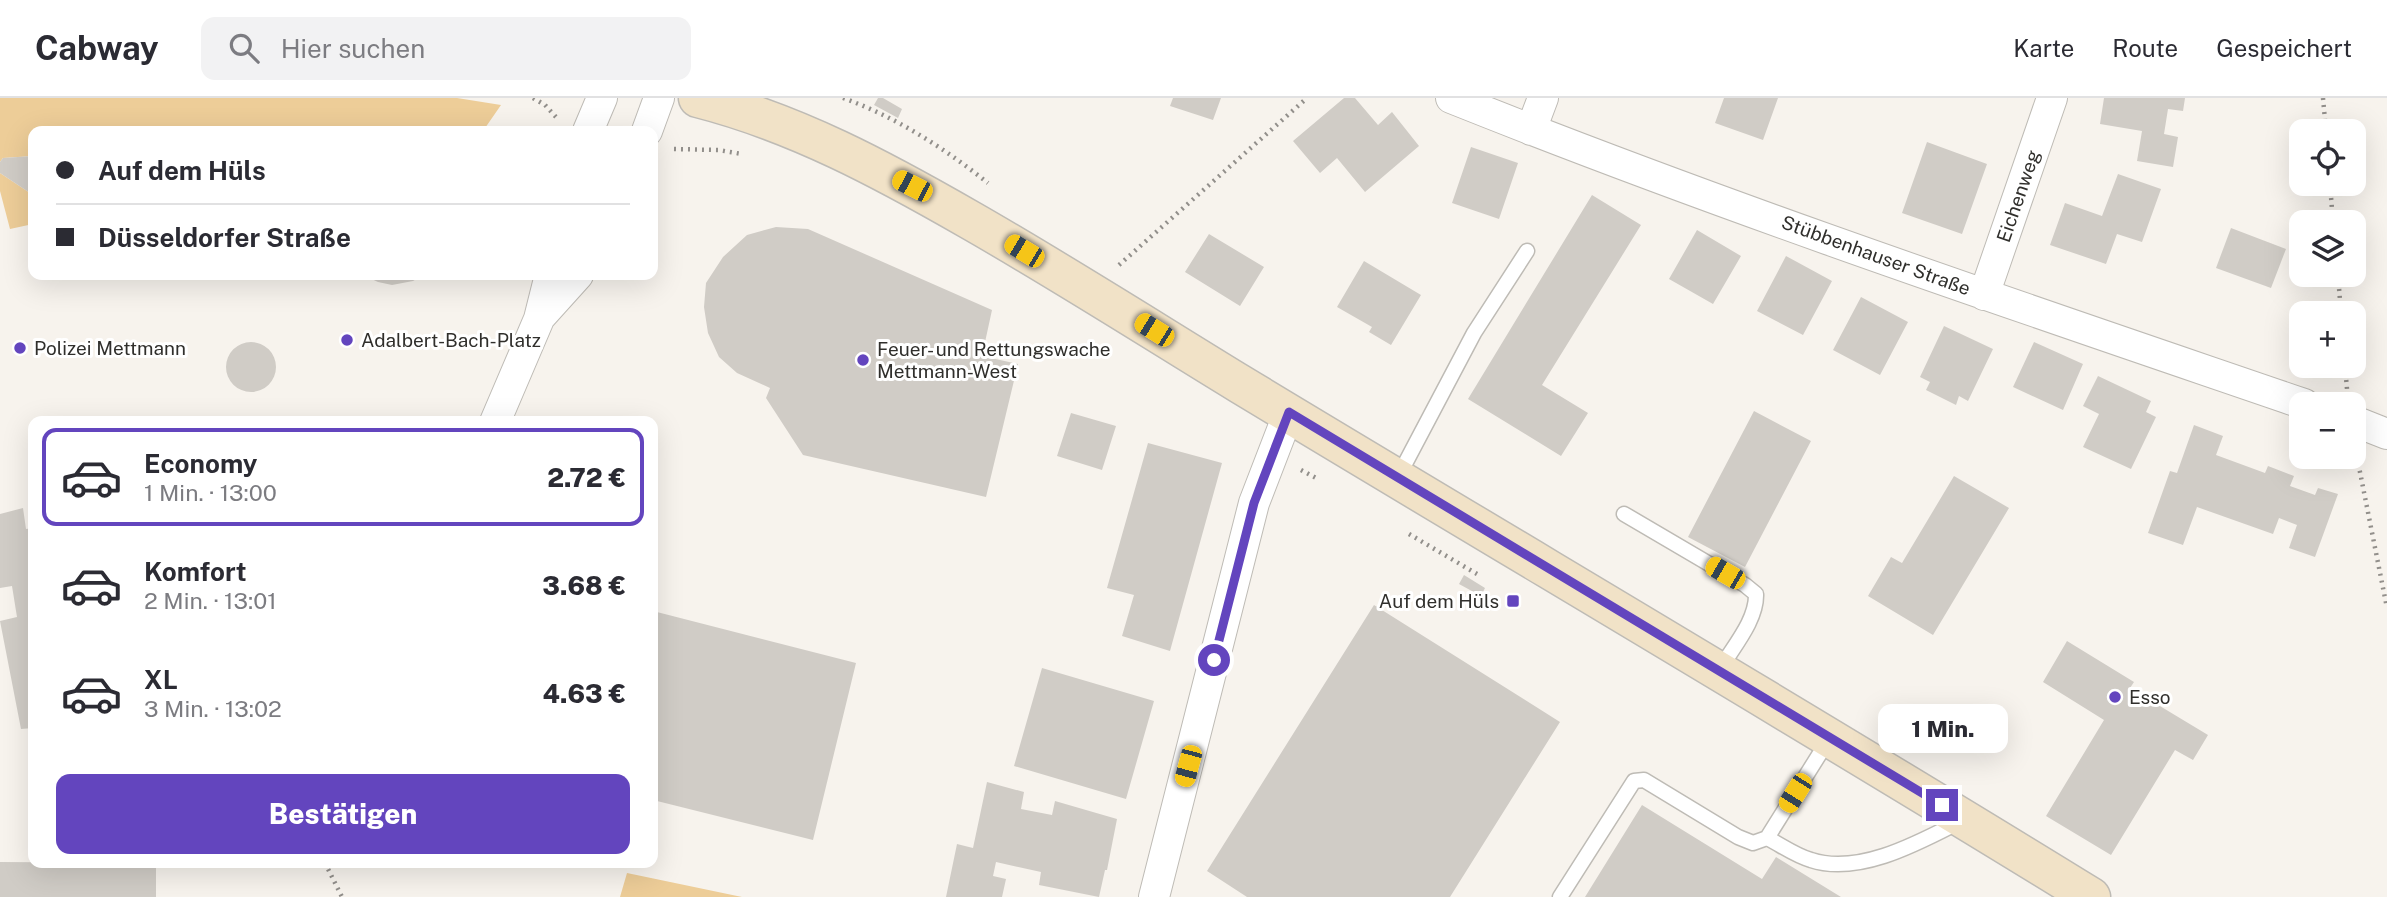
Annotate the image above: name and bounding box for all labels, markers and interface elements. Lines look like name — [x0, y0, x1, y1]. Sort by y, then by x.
search box — [201, 17, 691, 80]
text: Cabway — [35, 29, 159, 67]
icon: search — [225, 29, 263, 67]
text: Hier suchen — [281, 33, 425, 64]
text: Karte — [2013, 34, 2074, 62]
text: Route — [2112, 34, 2178, 62]
text: Gespeichert — [2216, 34, 2352, 62]
map controls — [2289, 119, 2366, 469]
button: locate — [2289, 119, 2366, 196]
street label: Eichenweg — [1992, 147, 2044, 245]
text: Auf dem Hüls — [98, 155, 266, 186]
car — [889, 167, 936, 205]
button: layers — [2289, 210, 2366, 287]
street label: Stübbenhauser Straße — [1779, 211, 1973, 299]
text: Düsseldorfer Straße — [98, 222, 351, 253]
car — [1001, 231, 1048, 271]
button: + — [2289, 301, 2366, 378]
car — [1131, 310, 1178, 350]
place label: Adalbert-Bach-Platz — [361, 329, 541, 351]
marker: Adalbert-Bach-Platz — [339, 332, 355, 348]
place label: Polizei Mettmann — [34, 337, 186, 359]
place label: Feuer- und Rettungswache Mettmann-West — [877, 338, 1111, 382]
marker: Polizei Mettmann — [12, 340, 28, 356]
marker: Feuer- und Rettungswache Mettmann-West — [855, 352, 871, 368]
button: − — [2289, 392, 2366, 469]
icon: car — [60, 446, 123, 509]
text: Economy — [144, 448, 257, 479]
text: 2.72 € — [547, 462, 626, 493]
text: 1 Min. · 13:00 — [144, 479, 277, 506]
car — [1702, 553, 1749, 593]
icon: car — [60, 554, 123, 617]
text: Komfort — [144, 556, 246, 587]
text: 3.68 € — [542, 570, 626, 601]
text: 2 Min. · 13:01 — [144, 587, 277, 614]
place label: Auf dem Hüls — [1379, 590, 1499, 612]
marker: Auf dem Hüls — [1505, 593, 1521, 609]
route start — [1198, 644, 1230, 676]
icon: car — [60, 662, 123, 725]
text: XL — [144, 664, 178, 695]
text: 4.63 € — [543, 678, 626, 709]
place label: Esso — [2129, 686, 2171, 708]
marker: Esso — [2107, 689, 2123, 705]
text: 3 Min. · 13:02 — [144, 695, 282, 722]
callout: 1 Min. — [1877, 704, 2007, 752]
text: 1 Min. — [1911, 715, 1975, 742]
car — [1173, 743, 1204, 789]
car — [1775, 770, 1816, 816]
button: Bestätigen — [56, 774, 630, 854]
route end — [1926, 789, 1958, 821]

